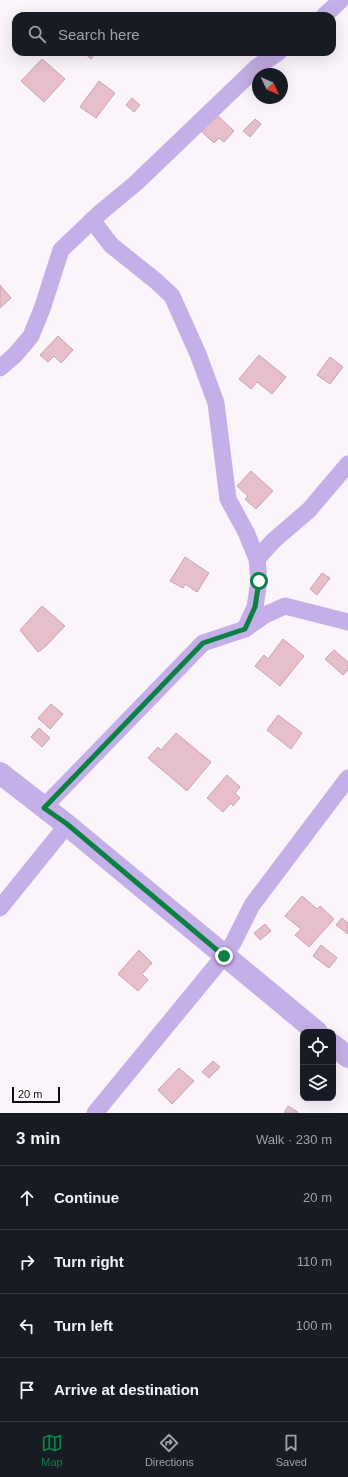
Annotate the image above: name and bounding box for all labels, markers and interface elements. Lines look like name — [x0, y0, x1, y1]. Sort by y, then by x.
search box — [12, 12, 336, 56]
icon: search — [26, 23, 48, 45]
text: Search here — [58, 26, 140, 43]
north arrow — [252, 68, 288, 104]
route start — [250, 572, 268, 590]
route end — [215, 947, 233, 965]
map controls — [300, 1029, 336, 1101]
button: locate — [300, 1029, 336, 1065]
button: layers — [300, 1065, 336, 1101]
scale bar — [12, 1085, 60, 1104]
text: 20 m — [18, 1088, 42, 1100]
text: 3 min — [16, 1129, 60, 1148]
text: Walk · 230 m — [256, 1132, 332, 1147]
icon: ahead — [16, 1187, 38, 1209]
text: Continue — [54, 1189, 119, 1206]
text: 20 m — [303, 1190, 332, 1205]
icon: right — [16, 1251, 38, 1273]
text: Turn right — [54, 1253, 124, 1270]
text: 110 m — [297, 1254, 332, 1269]
icon: left — [16, 1315, 38, 1337]
text: Turn left — [54, 1317, 113, 1334]
text: 100 m — [296, 1318, 332, 1333]
icon: arrive — [16, 1379, 38, 1401]
text: Arrive at destination — [54, 1381, 199, 1398]
tab: Map — [41, 1432, 63, 1468]
tab: Directions — [145, 1432, 194, 1468]
tab: Saved — [276, 1432, 307, 1468]

